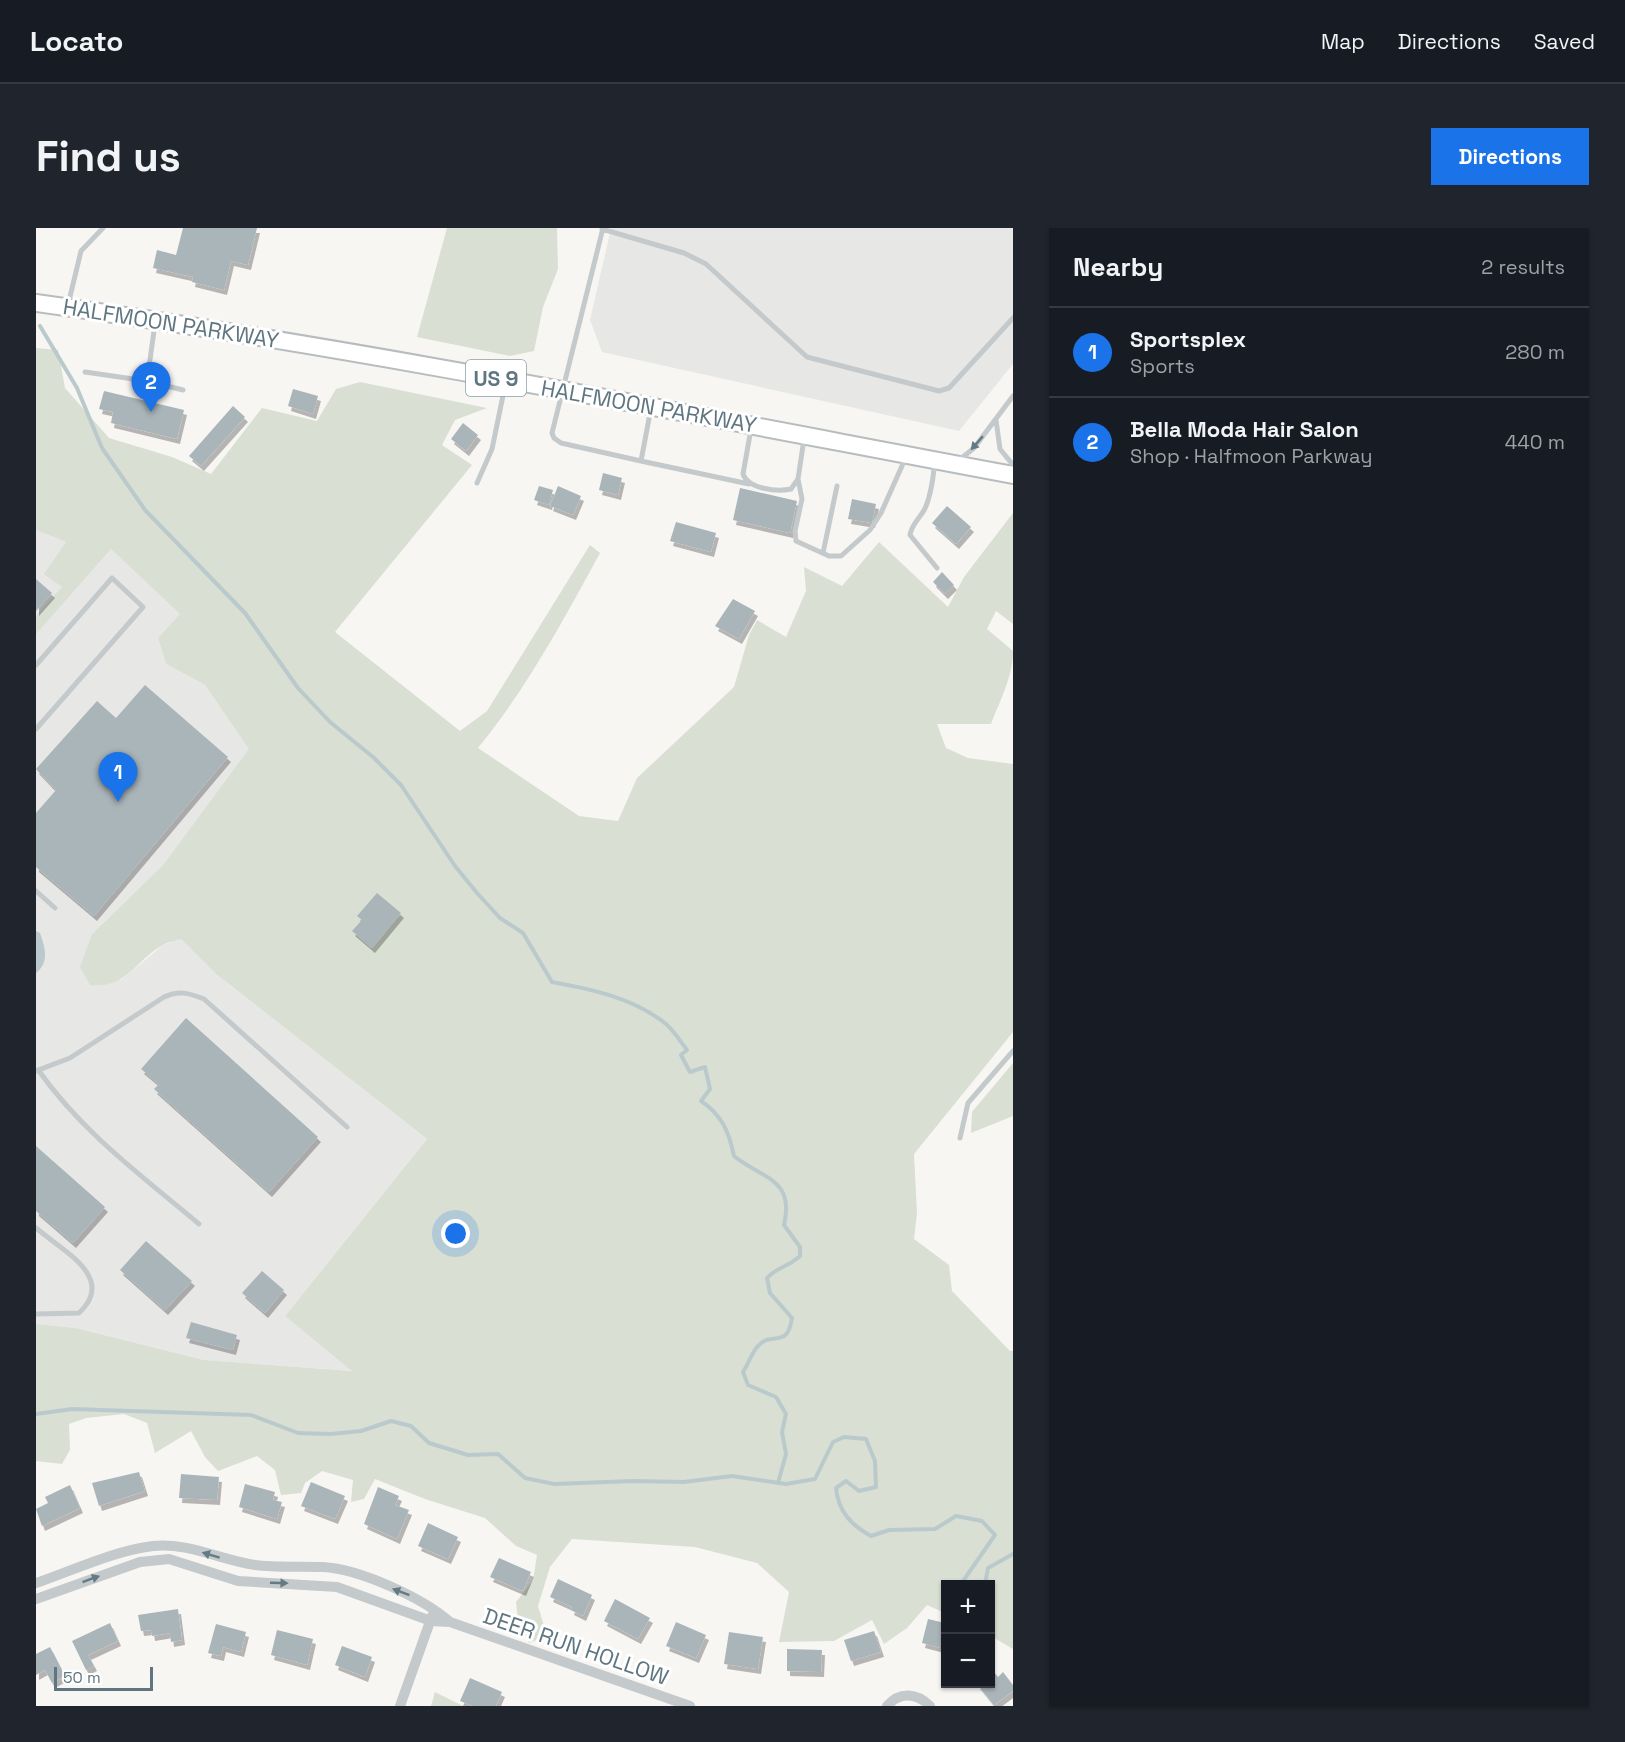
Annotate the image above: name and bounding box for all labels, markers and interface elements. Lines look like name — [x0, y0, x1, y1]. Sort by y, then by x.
text: Locato — [30, 23, 123, 59]
text: Map — [1321, 28, 1365, 55]
text: Directions — [1398, 28, 1501, 55]
text: Saved — [1534, 28, 1595, 55]
button: Directions — [1431, 128, 1589, 185]
text: Find us — [36, 130, 181, 183]
text: Nearby — [1073, 250, 1163, 284]
text: 2 results — [1481, 254, 1565, 280]
street label: HALFMOON PARKWAY — [61, 292, 282, 354]
text: Sportsplex — [1130, 325, 1246, 353]
text: 1 — [1088, 339, 1097, 365]
text: 280 m — [1505, 339, 1565, 365]
text: Sports — [1130, 353, 1195, 379]
road number: US 9 — [466, 360, 526, 396]
pin: 2 — [132, 362, 170, 412]
street label: HALFMOON PARKWAY — [539, 373, 760, 439]
text: Bella Moda Hair Salon — [1130, 415, 1359, 443]
text: 2 — [1087, 429, 1098, 455]
text: 440 m — [1505, 429, 1565, 455]
one-way arrow — [970, 436, 983, 451]
text: Shop · Halfmoon Parkway — [1130, 443, 1372, 469]
pin: 1 — [98, 752, 137, 802]
your location — [441, 1219, 470, 1248]
one-way arrow — [202, 1550, 220, 1559]
one-way arrow — [82, 1574, 100, 1583]
one-way arrow — [270, 1578, 289, 1587]
map controls — [941, 1580, 995, 1688]
button: + — [941, 1580, 995, 1634]
one-way arrow — [392, 1587, 410, 1596]
street label: DEER RUN HOLLOW — [480, 1601, 672, 1691]
button: − — [941, 1634, 995, 1688]
scale bar — [54, 1664, 153, 1692]
text: 50 m — [63, 1667, 101, 1688]

